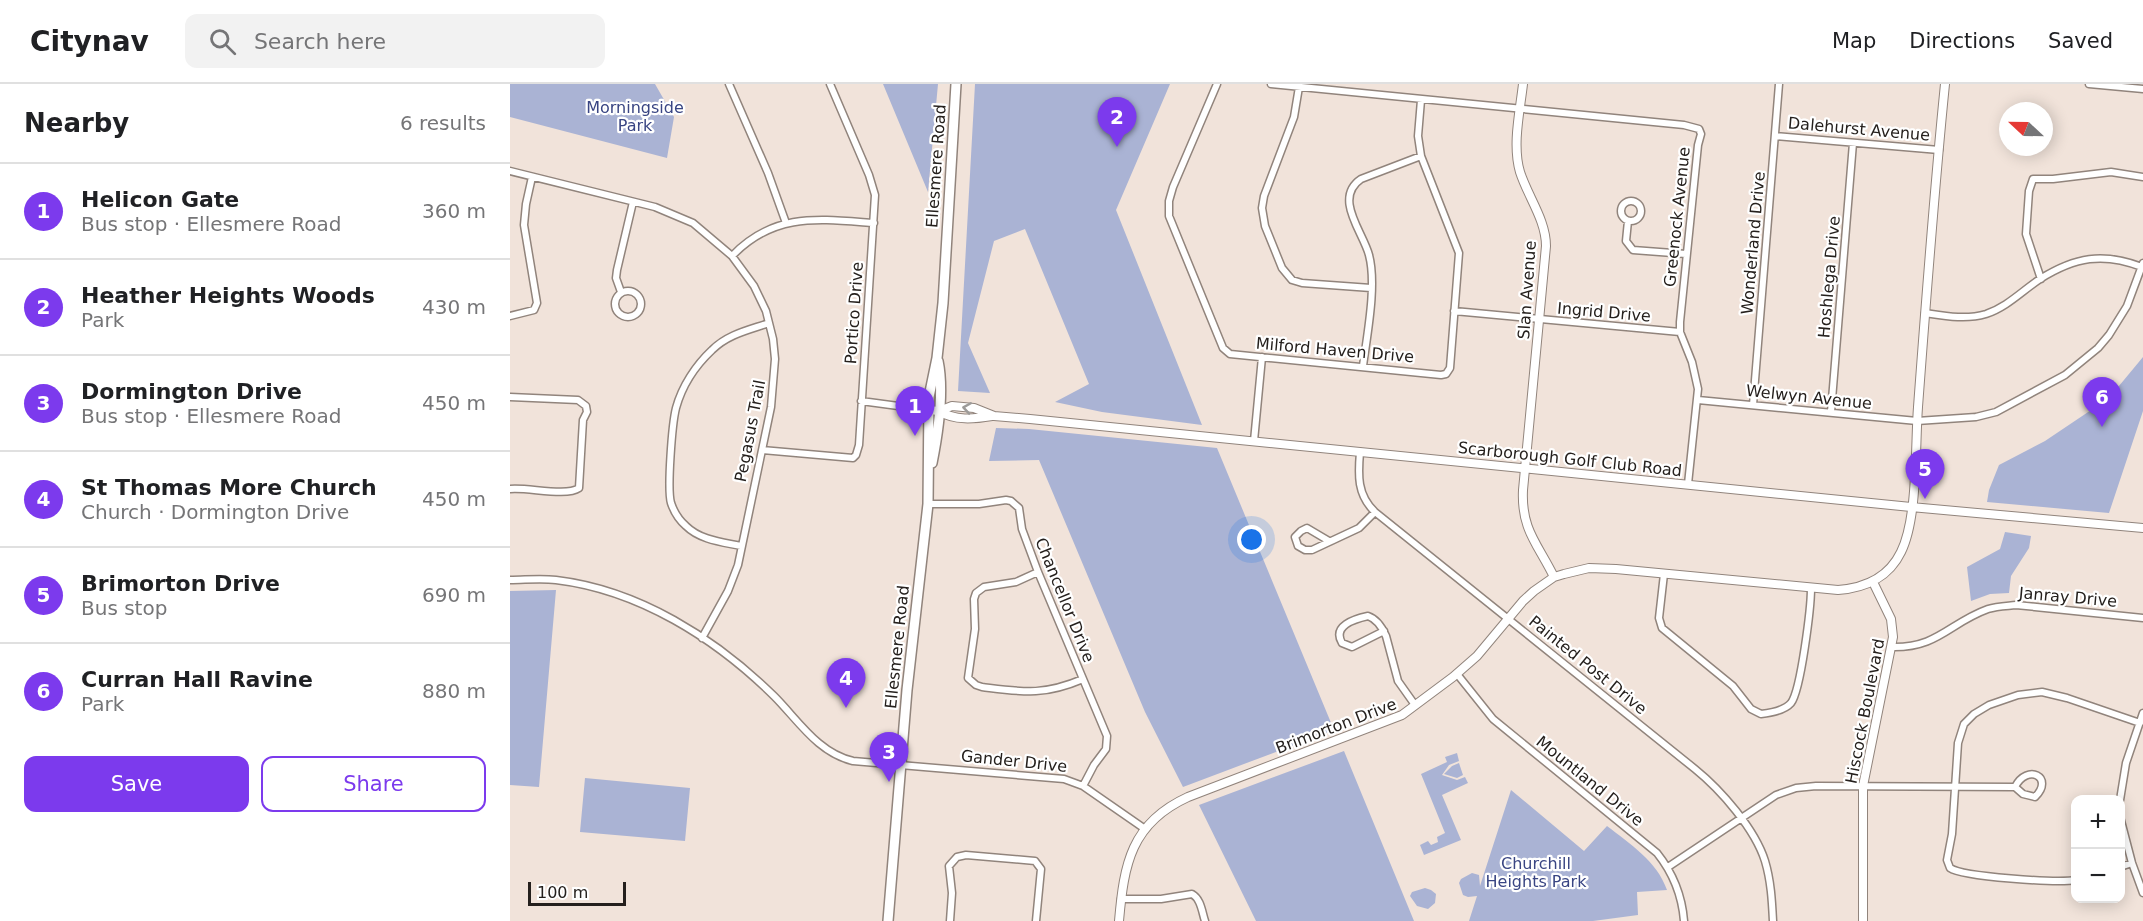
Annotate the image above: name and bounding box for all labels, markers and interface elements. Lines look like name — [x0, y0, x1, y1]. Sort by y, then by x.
search box — [185, 14, 605, 68]
text: Citynav — [30, 25, 149, 58]
icon: search — [206, 25, 239, 58]
text: Search here — [254, 29, 386, 54]
text: Map — [1832, 29, 1876, 53]
text: Directions — [1909, 29, 2015, 53]
text: Saved — [2048, 29, 2113, 53]
park label: Morningside Park — [586, 98, 684, 135]
pin: 2 — [1098, 98, 1136, 147]
north arrow — [1999, 102, 2053, 156]
street label: Ellesmere Road — [922, 104, 950, 228]
text: Nearby — [24, 108, 129, 138]
text: 6 results — [400, 111, 486, 135]
street label: Dalehurst Avenue — [1787, 113, 1931, 145]
street label: Greenock Avenue — [1660, 146, 1694, 288]
street label: Wonderland Drive — [1737, 171, 1769, 315]
text: Helicon Gate — [81, 187, 239, 212]
text: 1 — [37, 199, 50, 223]
text: 360 m — [422, 199, 486, 223]
text: Bus stop · Ellesmere Road — [81, 212, 341, 236]
street label: Hoshlega Drive — [1814, 215, 1844, 339]
street label: Slan Avenue — [1514, 240, 1540, 340]
street label: Portico Drive — [841, 261, 867, 365]
text: Heather Heights Woods — [81, 283, 375, 308]
text: 2 — [37, 295, 50, 319]
text: 430 m — [422, 295, 486, 319]
street label: Ingrid Drive — [1556, 298, 1652, 326]
text: Park — [81, 308, 124, 332]
street label: Milford Haven Drive — [1255, 334, 1415, 366]
street label: Pegasus Trail — [731, 378, 769, 484]
pin: 6 — [2082, 378, 2122, 427]
text: Dormington Drive — [81, 379, 302, 404]
street label: Welwyn Avenue — [1745, 381, 1873, 413]
pin: 1 — [896, 386, 934, 436]
text: 3 — [37, 391, 50, 415]
text: 450 m — [422, 391, 486, 415]
one-way arrow — [962, 402, 972, 415]
text: Bus stop · Ellesmere Road — [81, 404, 341, 428]
street label: Scarborough Golf Club Road — [1457, 438, 1683, 480]
pin: 5 — [1906, 450, 1944, 499]
text: St Thomas More Church — [81, 475, 377, 500]
text: 4 — [37, 487, 50, 511]
text: 450 m — [422, 487, 486, 511]
text: Church · Dormington Drive — [81, 500, 349, 524]
your location — [1237, 525, 1266, 554]
street label: Chancellor Drive — [1031, 535, 1099, 665]
text: Brimorton Drive — [81, 571, 280, 596]
text: 5 — [37, 583, 50, 607]
text: 690 m — [422, 583, 486, 607]
street label: Janray Drive — [2017, 583, 2118, 611]
street label: Ellesmere Road — [881, 584, 913, 710]
text: Bus stop — [81, 596, 167, 620]
street label: Painted Post Drive — [1525, 612, 1651, 718]
street label: Hiscock Boulevard — [1842, 637, 1888, 785]
pin: 4 — [826, 658, 866, 708]
text: Curran Hall Ravine — [81, 667, 313, 692]
text: 6 — [37, 679, 50, 703]
text: 880 m — [422, 679, 486, 703]
text: Park — [81, 692, 124, 716]
street label: Brimorton Drive — [1273, 694, 1399, 758]
pin: 3 — [870, 732, 908, 782]
street label: Mountland Drive — [1533, 732, 1647, 830]
street label: Gander Drive — [960, 746, 1068, 776]
button: Save — [24, 756, 249, 812]
button: Share — [261, 756, 486, 812]
map controls — [2071, 795, 2125, 903]
button: + — [2071, 795, 2125, 849]
button: − — [2071, 849, 2125, 903]
park label: Churchill Heights Park — [1486, 854, 1587, 891]
scale bar — [528, 879, 626, 906]
text: 100 m — [537, 883, 588, 902]

